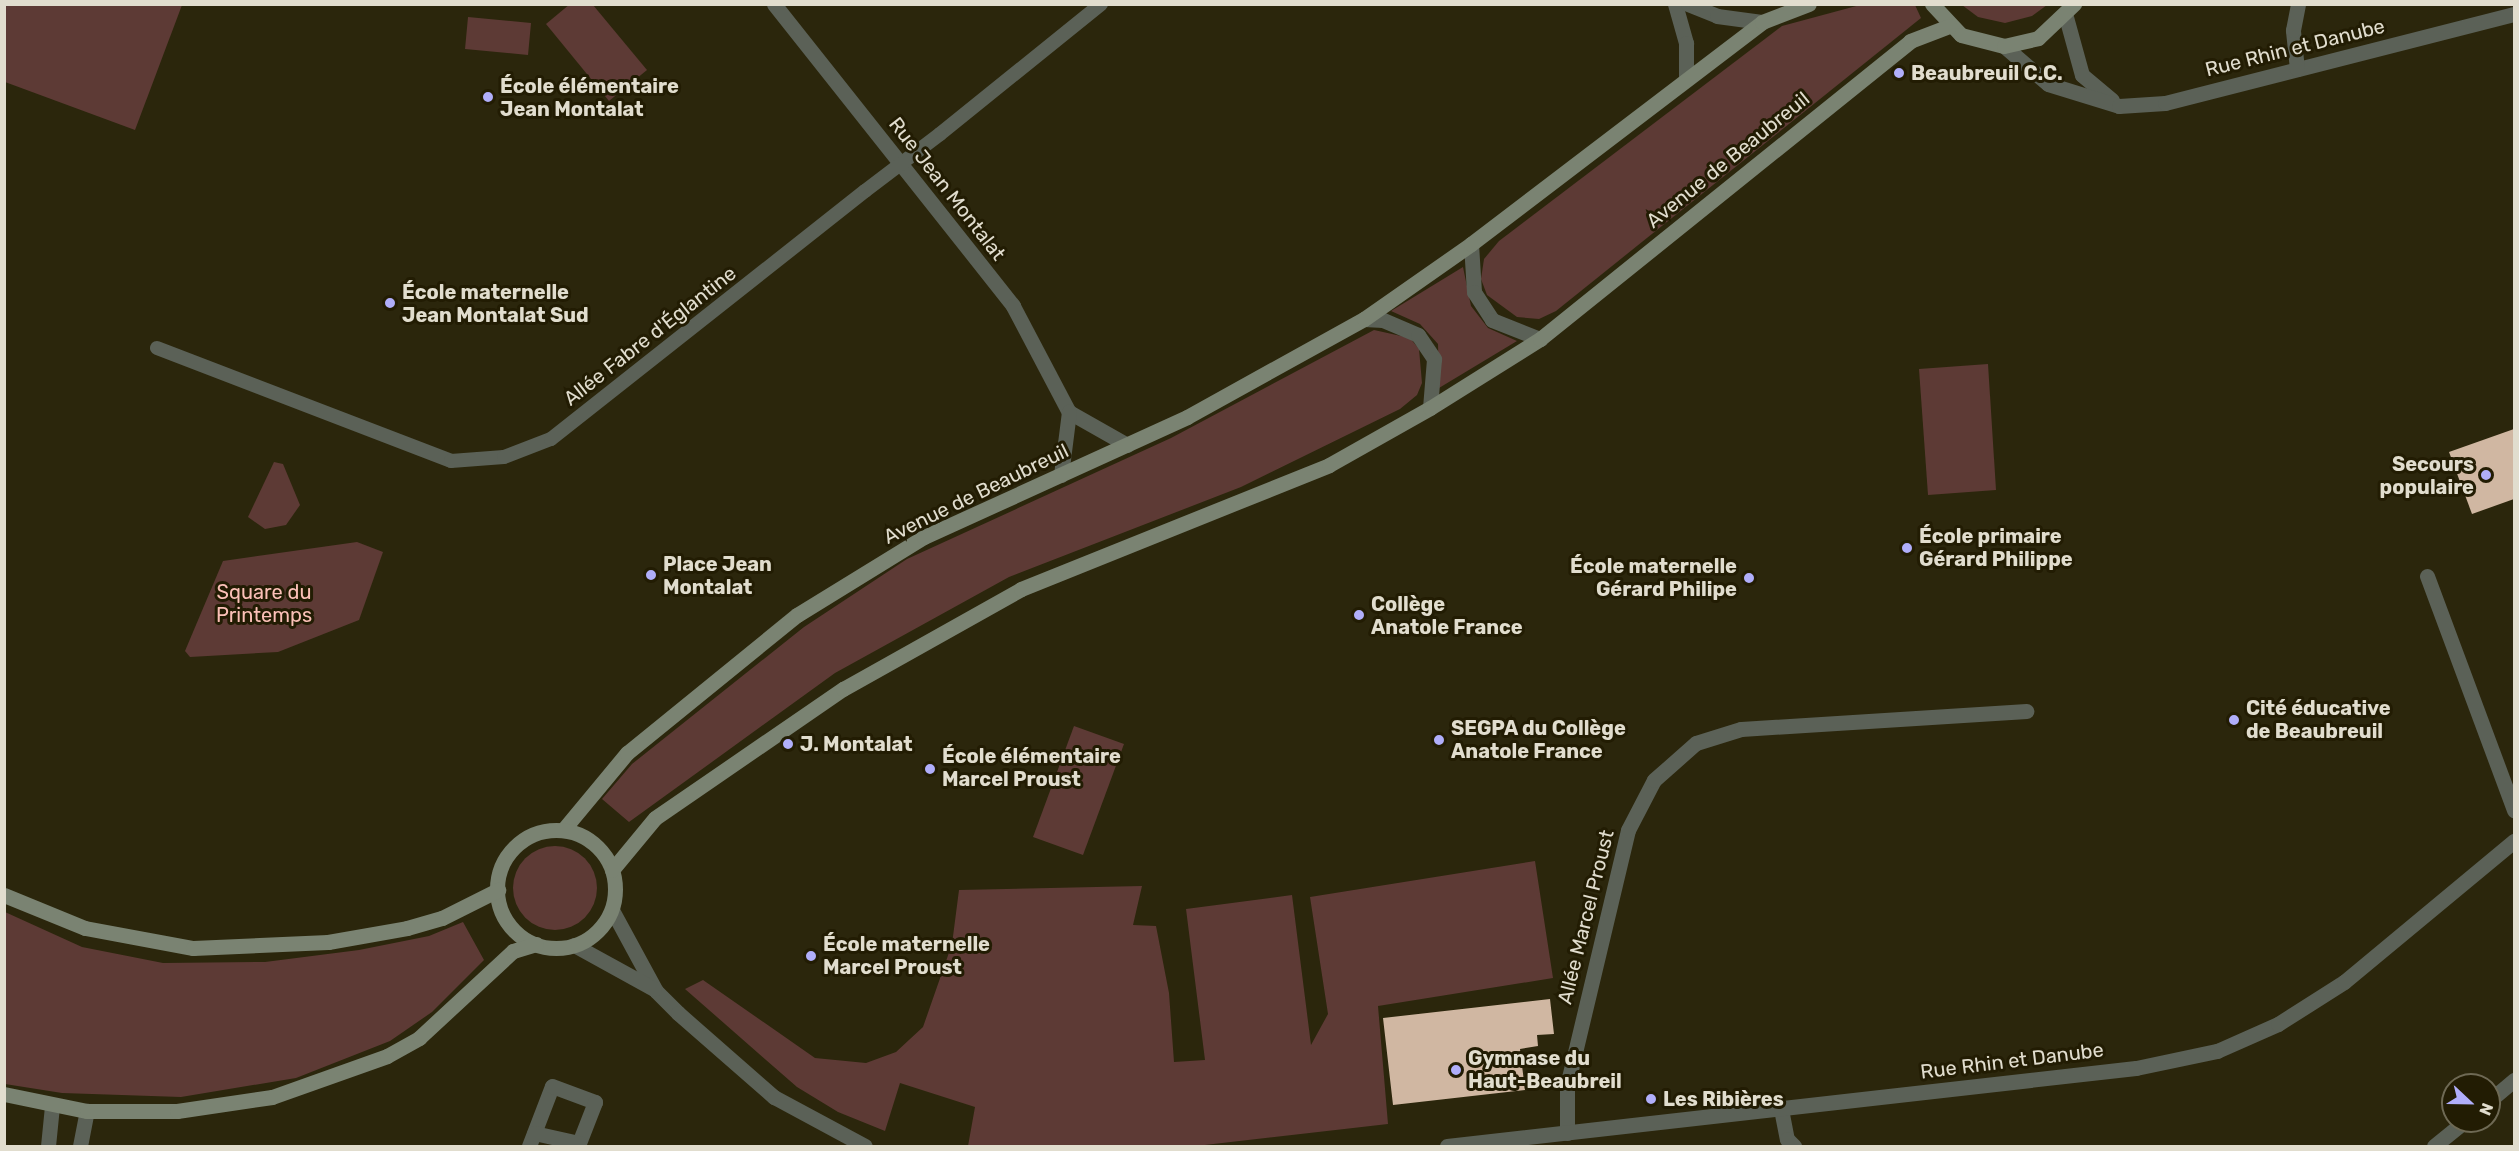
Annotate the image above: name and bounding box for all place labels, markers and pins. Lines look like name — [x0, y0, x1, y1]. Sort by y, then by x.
place label: Beaubreuil C.C. — [1911, 61, 2063, 85]
marker: Beaubreuil C.C. — [1892, 66, 1906, 80]
place label: École élémentaire Jean Montalat — [500, 74, 679, 121]
marker: École élémentaire Jean Montalat — [481, 90, 495, 104]
place label: École maternelle Jean Montalat Sud — [402, 280, 589, 327]
marker: École maternelle Jean Montalat Sud — [383, 296, 397, 310]
place label: Secours populaire — [2380, 452, 2474, 499]
marker: Secours populaire — [2479, 468, 2493, 482]
place label: École primaire Gérard Philippe — [1919, 524, 2073, 571]
marker: École primaire Gérard Philippe — [1900, 541, 1914, 555]
place label: Place Jean Montalat — [663, 552, 772, 599]
place label: École maternelle Gérard Philipe — [1570, 554, 1737, 601]
marker: Place Jean Montalat — [644, 568, 658, 582]
marker: École maternelle Gérard Philipe — [1742, 571, 1756, 585]
place label: Collège Anatole France — [1371, 592, 1523, 639]
marker: Collège Anatole France — [1352, 608, 1366, 622]
place label: Cité éducative de Beaubreuil — [2246, 696, 2391, 743]
marker: Cité éducative de Beaubreuil — [2227, 713, 2241, 727]
place label: SEGPA du Collège Anatole France — [1451, 716, 1626, 763]
place label: J. Montalat — [800, 732, 913, 756]
marker: SEGPA du Collège Anatole France — [1432, 733, 1446, 747]
marker: J. Montalat — [781, 737, 795, 751]
place label: École élémentaire Marcel Proust — [942, 745, 1121, 792]
marker: École élémentaire Marcel Proust — [923, 762, 937, 776]
place label: École maternelle Marcel Proust — [823, 933, 990, 980]
marker: École maternelle Marcel Proust — [804, 949, 818, 963]
place label: Gymnase du Haut-Beaubreil — [1468, 1046, 1622, 1093]
marker: Gymnase du Haut-Beaubreil — [1449, 1063, 1463, 1077]
place label: Les Ribières — [1663, 1087, 1784, 1111]
marker: Les Ribières — [1644, 1092, 1658, 1106]

